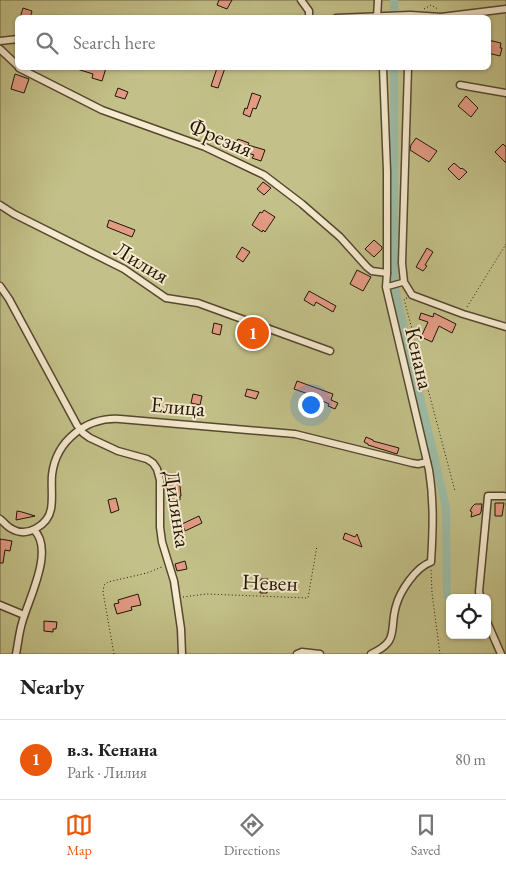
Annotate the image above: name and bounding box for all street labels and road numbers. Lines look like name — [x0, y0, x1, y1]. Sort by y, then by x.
street label: Фрезия — [184, 111, 257, 164]
street label: Лилия — [109, 235, 175, 290]
street label: Кенана — [398, 324, 441, 392]
street label: Елица — [149, 390, 207, 423]
street label: Дилянка — [157, 468, 198, 550]
street label: Невен — [242, 567, 298, 598]

